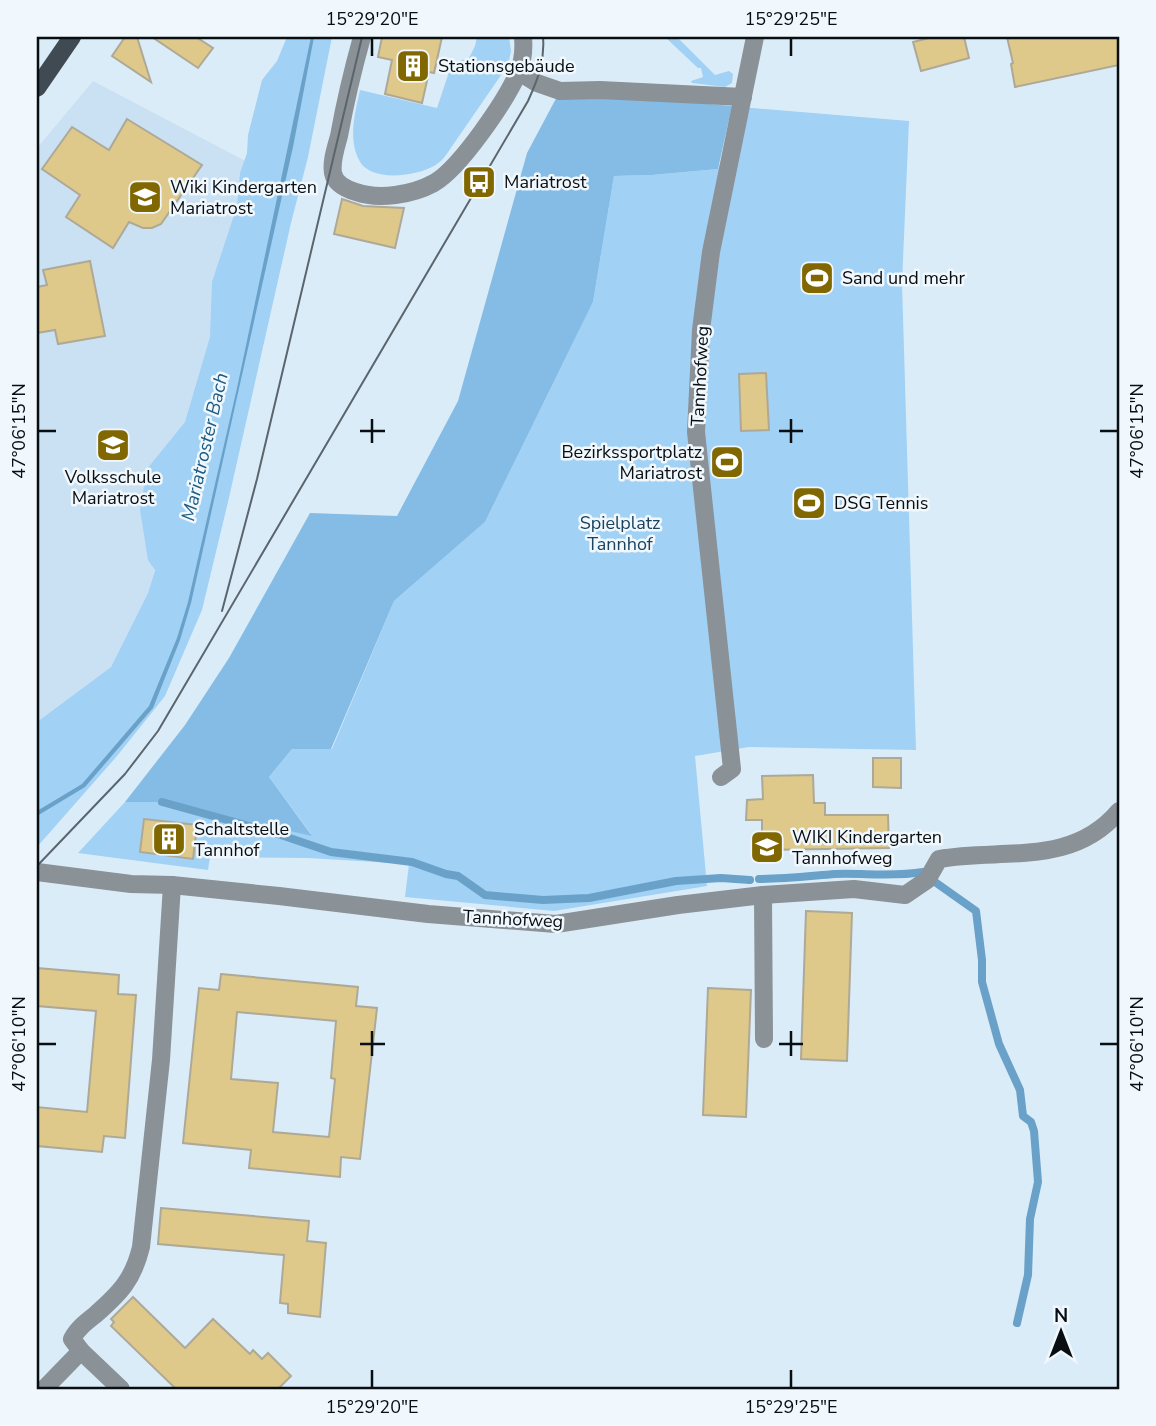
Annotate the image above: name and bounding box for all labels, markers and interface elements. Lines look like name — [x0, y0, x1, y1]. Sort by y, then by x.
text: 15°29'20"E — [326, 7, 419, 31]
text: 15°29'25"E — [745, 7, 838, 31]
building icon: Stationsgebäude — [394, 47, 432, 85]
place label: Stationsgebäude — [438, 54, 575, 78]
bus stop icon: Mariatrost — [460, 163, 498, 201]
place label: Mariatrost — [504, 170, 587, 194]
place label: Wiki Kindergarten Mariatrost — [170, 175, 317, 220]
school or university icon: Wiki Kindergarten Mariatrost — [126, 178, 164, 216]
sports icon: Sand und mehr — [798, 259, 836, 297]
place label: Sand und mehr — [842, 266, 966, 290]
street label: Tannhofweg — [685, 325, 715, 427]
water label: Mariatroster Bach — [175, 370, 235, 524]
text: 47°06'15"N — [7, 383, 31, 479]
text: 47°06'15"N — [1125, 383, 1149, 479]
school or university icon: Volksschule Mariatrost — [94, 426, 132, 464]
place label: Bezirkssportplatz Mariatrost — [561, 440, 703, 485]
sports icon: Bezirkssportplatz Mariatrost — [708, 443, 746, 481]
place label: Volksschule Mariatrost — [64, 465, 161, 510]
sports icon: DSG Tennis — [790, 484, 828, 522]
place label: DSG Tennis — [834, 491, 928, 515]
park label: Spielplatz Tannhof — [580, 511, 660, 556]
place label: Schaltstelle Tannhof — [194, 817, 289, 862]
building icon: Schaltstelle Tannhof — [150, 820, 188, 858]
place label: WIKI Kindergarten Tannhofweg — [792, 825, 942, 870]
school or university icon: WIKI Kindergarten Tannhofweg — [748, 828, 786, 866]
street label: Tannhofweg — [462, 904, 564, 934]
text: 47°06'10"N — [7, 996, 31, 1092]
text: 47°06'10"N — [1125, 996, 1149, 1092]
north arrow — [1026, 1296, 1096, 1366]
text: N — [1054, 1303, 1068, 1329]
text: 15°29'20"E — [326, 1395, 419, 1419]
text: 15°29'25"E — [745, 1395, 838, 1419]

